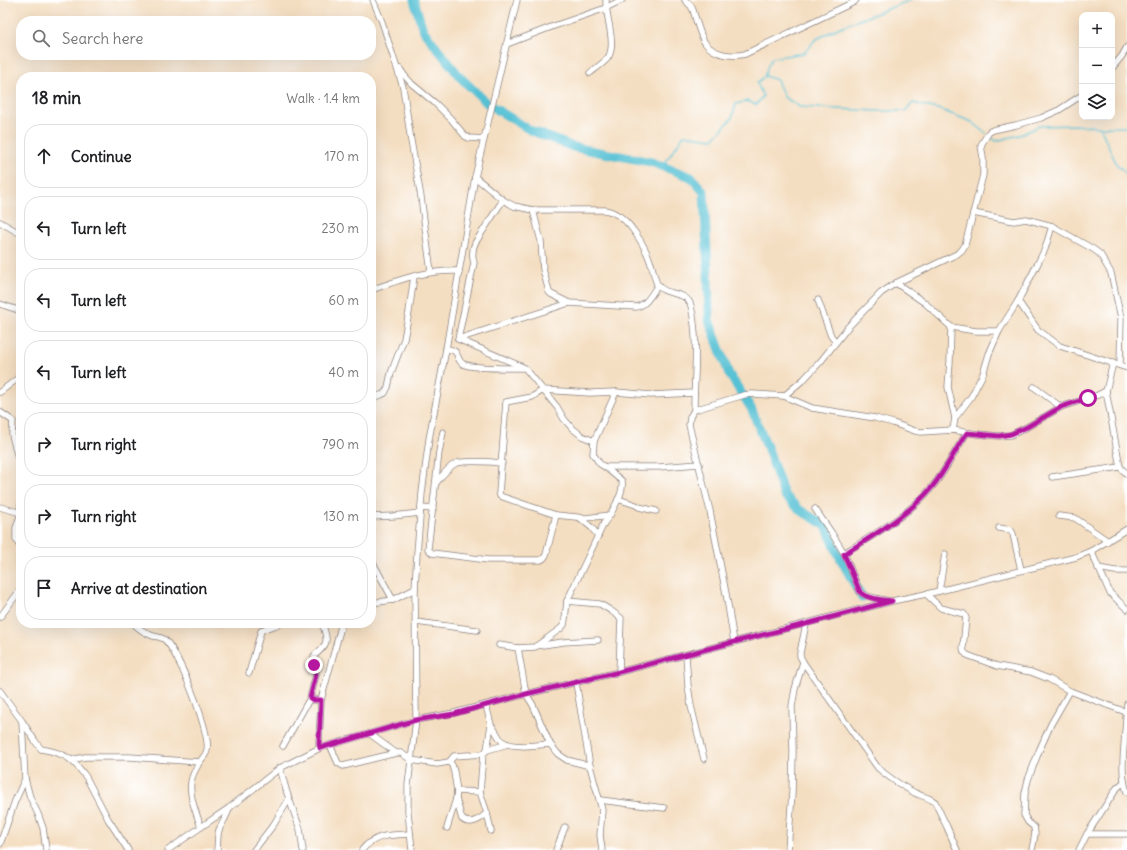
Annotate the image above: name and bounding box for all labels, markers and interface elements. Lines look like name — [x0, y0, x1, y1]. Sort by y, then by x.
map controls — [1079, 12, 1115, 120]
button: + — [1079, 12, 1115, 48]
search box — [16, 16, 376, 60]
icon: search — [30, 27, 52, 49]
text: Search here — [62, 29, 143, 48]
button: − — [1079, 48, 1115, 84]
button: layers — [1079, 84, 1115, 120]
text: 18 min — [32, 87, 81, 109]
text: Walk · 1.4 km — [286, 90, 360, 107]
icon: ahead — [33, 145, 55, 167]
text: Continue — [71, 147, 132, 166]
text: 170 m — [324, 148, 359, 165]
icon: left — [33, 217, 55, 239]
text: Turn left — [71, 219, 126, 238]
text: 230 m — [321, 220, 359, 237]
icon: left — [33, 289, 55, 311]
text: Turn left — [71, 291, 126, 310]
text: 60 m — [328, 292, 359, 309]
icon: left — [33, 361, 55, 383]
text: Turn left — [71, 363, 126, 382]
text: 40 m — [328, 364, 359, 381]
route start — [1079, 389, 1097, 407]
icon: right — [33, 433, 55, 455]
text: Turn right — [71, 435, 136, 454]
text: 790 m — [322, 436, 359, 453]
icon: right — [33, 505, 55, 527]
text: Turn right — [71, 507, 136, 526]
text: 130 m — [323, 508, 359, 525]
icon: arrive — [33, 577, 55, 599]
text: Arrive at destination — [71, 579, 207, 598]
route end — [305, 656, 323, 674]

